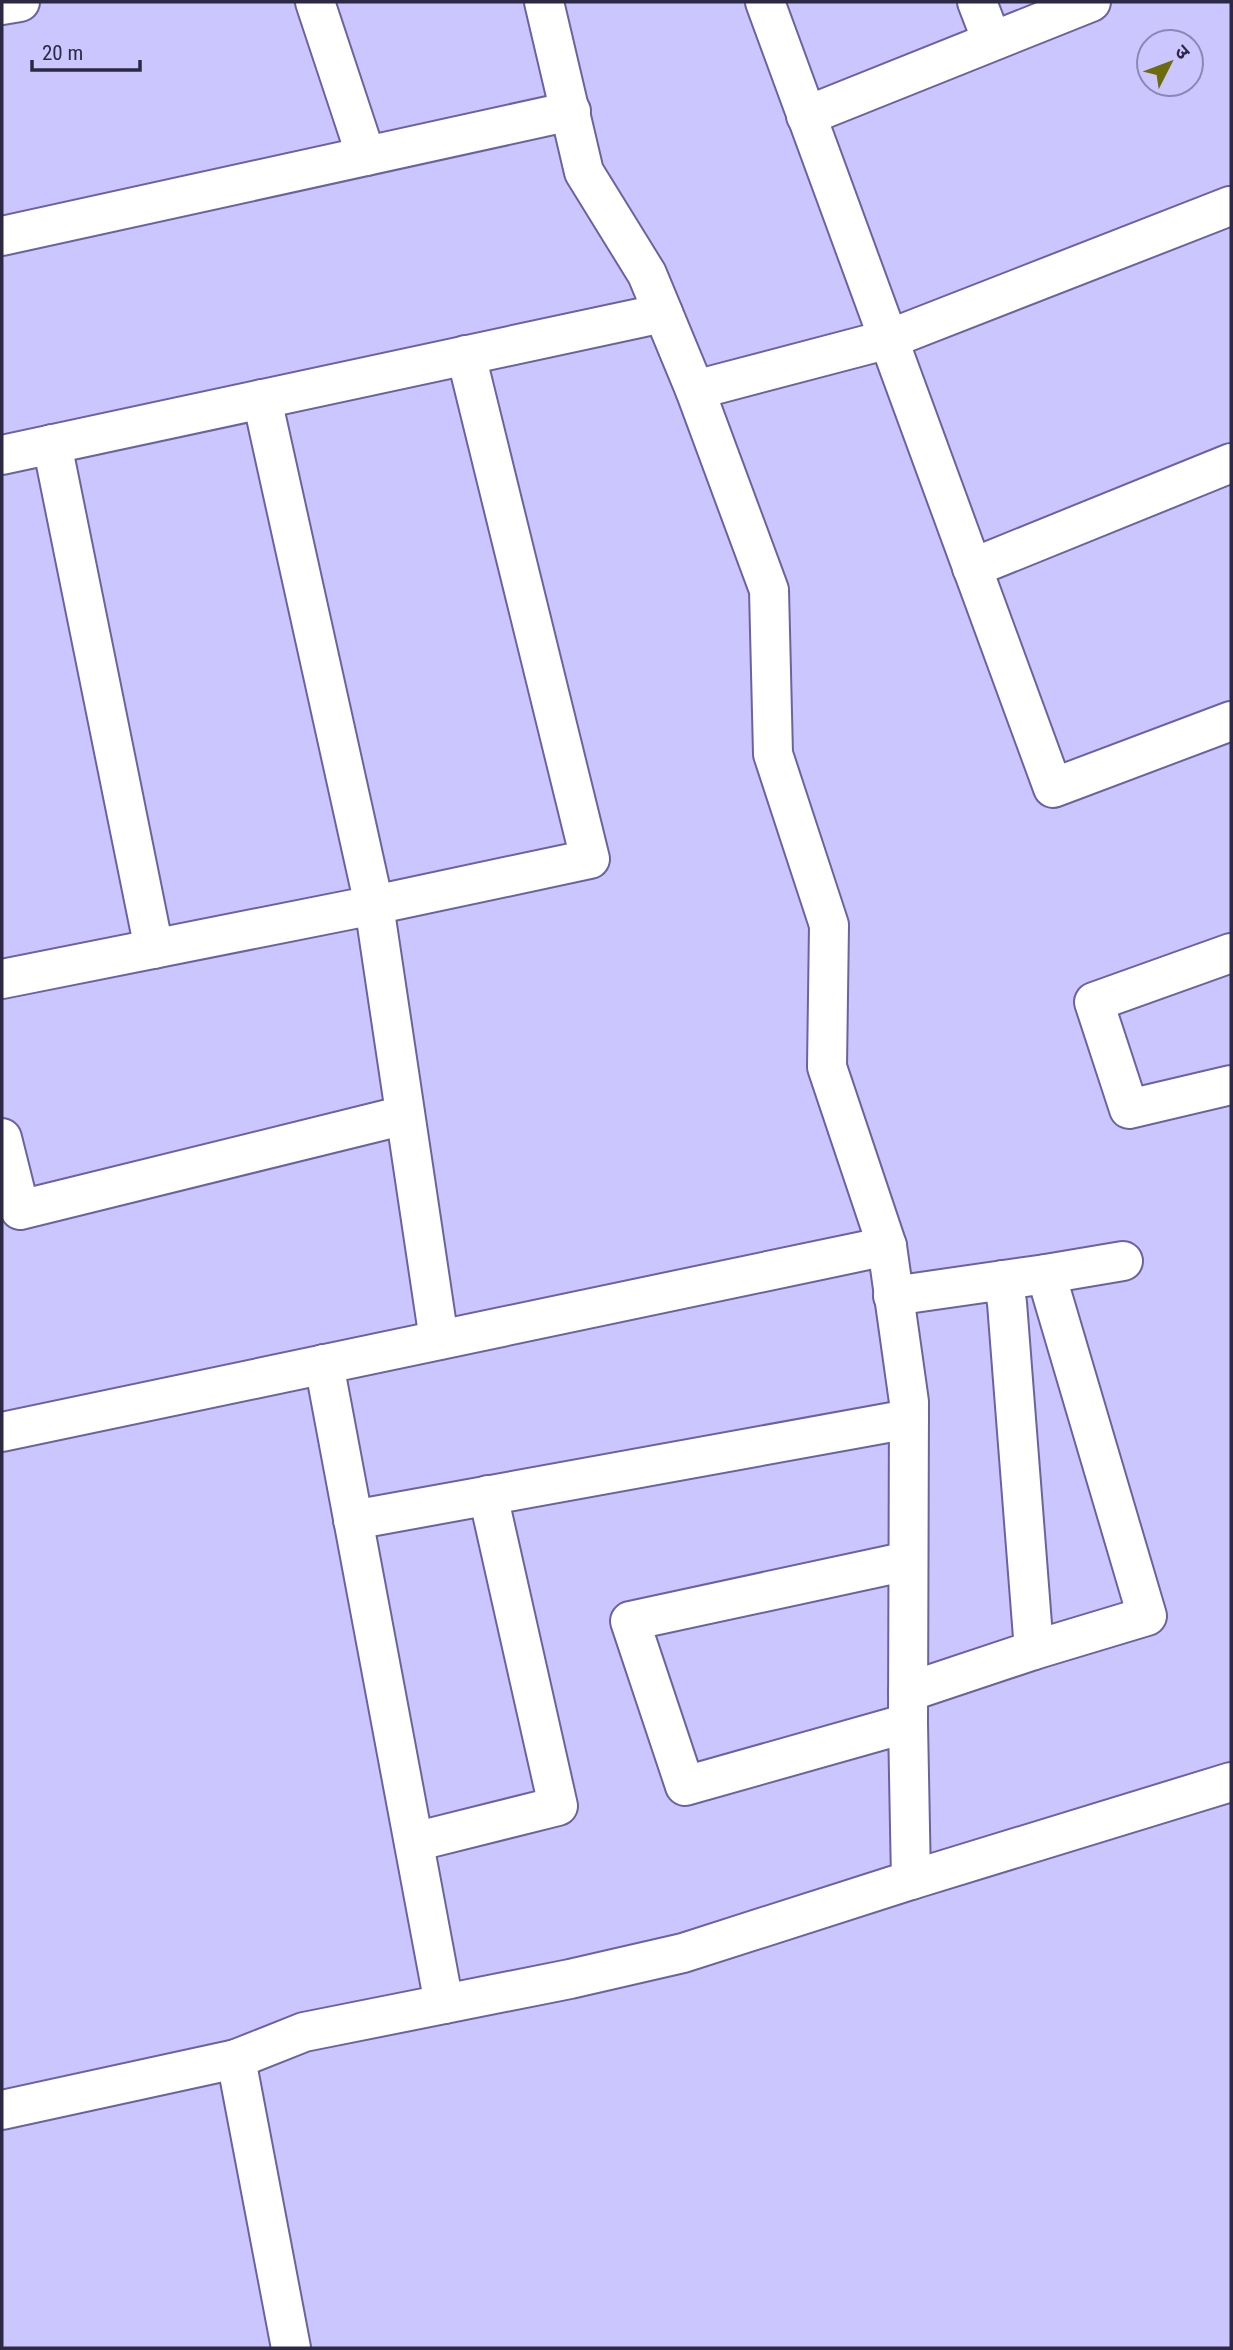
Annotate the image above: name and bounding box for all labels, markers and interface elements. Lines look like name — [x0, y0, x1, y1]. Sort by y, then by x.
scale bar — [32, 28, 140, 72]
north arrow — [1135, 28, 1205, 98]
text: उ — [1170, 40, 1195, 64]
text: 20 m — [42, 41, 83, 65]

